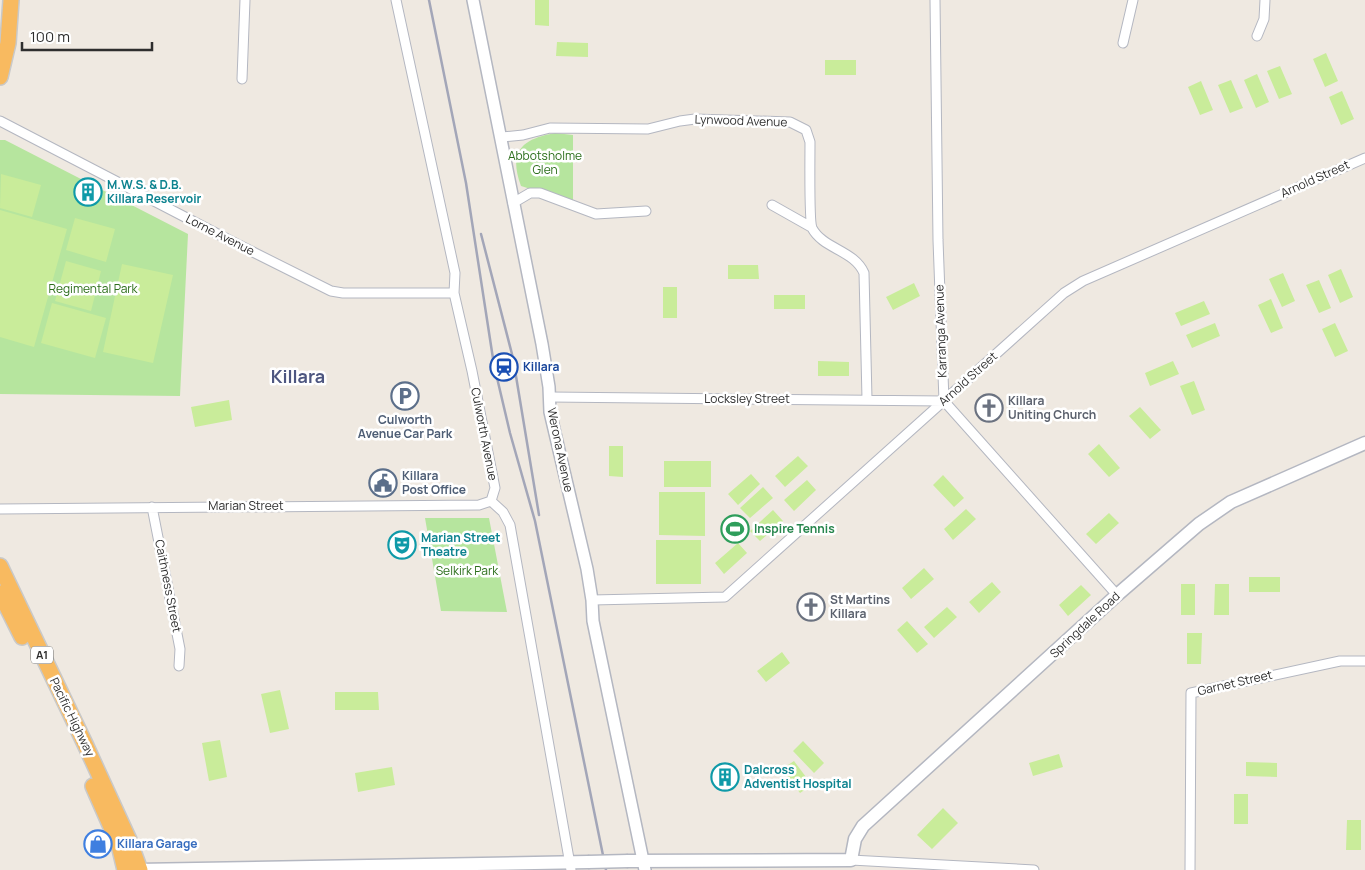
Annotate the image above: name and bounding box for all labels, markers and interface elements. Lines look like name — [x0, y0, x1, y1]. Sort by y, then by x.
scale bar — [22, 20, 152, 52]
text: 100 m — [30, 26, 70, 47]
street label: Lynwood Avenue — [694, 110, 788, 131]
park label: Abbotsholme Glen — [508, 147, 582, 178]
street label: Arnold Street — [1278, 156, 1352, 201]
place label: M.W.S. & D.B. Killara Reservoir — [107, 176, 202, 207]
building icon: M.W.S. & D.B. Killara Reservoir — [73, 177, 103, 207]
street label: Lorne Avenue — [183, 210, 258, 259]
park label: Regimental Park — [48, 280, 139, 297]
street label: Karranga Avenue — [930, 284, 951, 378]
street label: Arnold Street — [935, 348, 1001, 410]
station icon: Killara — [489, 352, 519, 382]
place label: Killara — [523, 358, 559, 375]
district label: Killara — [271, 364, 325, 388]
parking icon: Culworth Avenue Car Park — [390, 381, 420, 411]
street label: Culworth Avenue — [467, 386, 502, 482]
street label: Locksley Street — [704, 390, 790, 407]
place label: Killara Uniting Church — [1008, 392, 1096, 423]
church icon: Killara Uniting Church — [974, 393, 1004, 423]
street label: Werona Avenue — [543, 406, 578, 494]
place label: Culworth Avenue Car Park — [358, 411, 453, 442]
place label: Killara Post Office — [402, 467, 466, 498]
public building icon: Killara Post Office — [368, 468, 398, 498]
street label: Marian Street — [208, 497, 284, 514]
sports icon: Inspire Tennis — [720, 514, 750, 544]
place label: Inspire Tennis — [754, 520, 835, 537]
place label: Marian Street Theatre — [421, 529, 501, 560]
theatre icon: Marian Street Theatre — [387, 530, 417, 560]
street label: Caithness Street — [151, 538, 186, 634]
park label: Selkirk Park — [436, 562, 499, 579]
street label: Springdale Road — [1046, 588, 1123, 662]
place label: St Martins Killara — [830, 591, 891, 622]
church icon: St Martins Killara — [796, 592, 826, 622]
road number: A1 — [31, 646, 53, 664]
street label: Garnet Street — [1196, 666, 1274, 699]
street label: Pacific Highway — [46, 674, 99, 760]
place label: Dalcross Adventist Hospital — [744, 761, 852, 792]
building icon: Dalcross Adventist Hospital — [710, 762, 740, 792]
shop icon: Killara Garage — [83, 829, 113, 859]
place label: Killara Garage — [117, 835, 198, 852]

